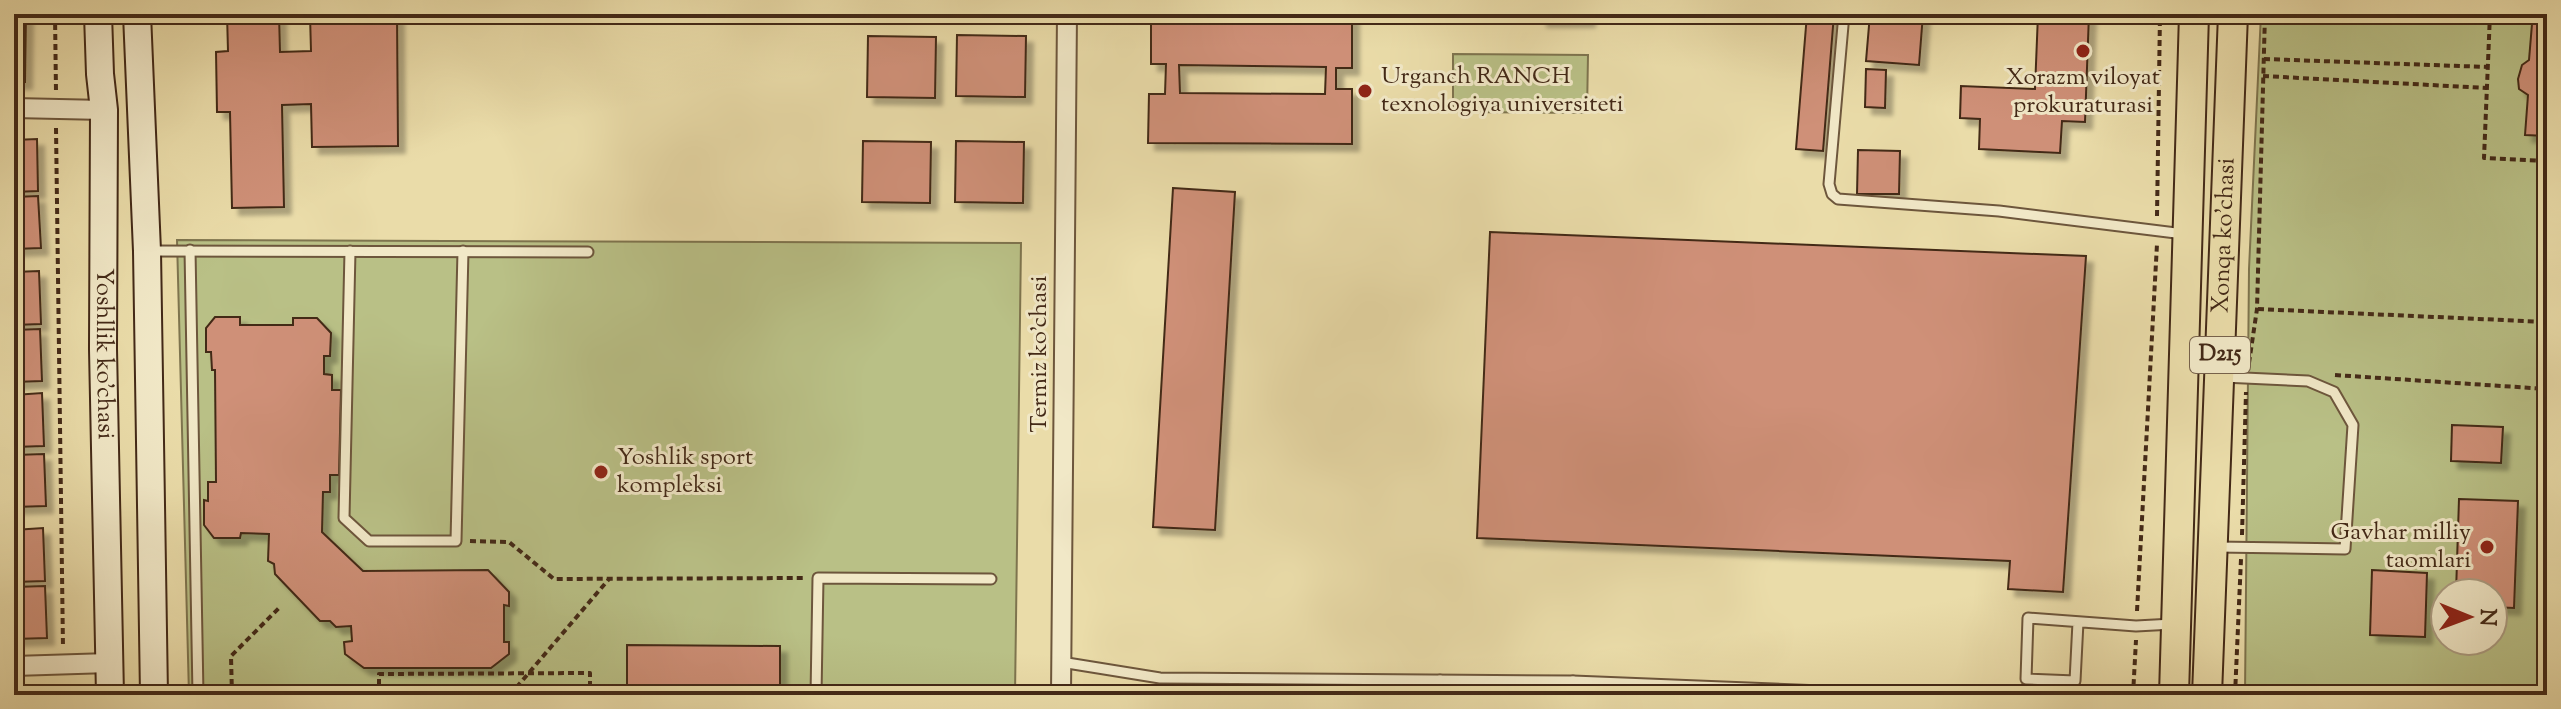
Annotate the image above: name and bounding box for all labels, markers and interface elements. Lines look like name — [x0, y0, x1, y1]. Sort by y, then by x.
marker: Xorazm viloyat prokuraturasi — [2074, 42, 2092, 60]
place label: Urganch RANCH texnologiya universiteti — [1381, 60, 1624, 122]
place label: Xorazm viloyat prokuraturasi — [2006, 61, 2160, 123]
marker: Urganch RANCH texnologiya universiteti — [1356, 82, 1374, 100]
street label: Xonqa ko'chasi — [2205, 157, 2245, 314]
street label: Yoshllik ko'chasi — [86, 268, 122, 440]
street label: Termiz ko'chasi — [1023, 275, 1057, 433]
road number: D215 — [2190, 337, 2250, 373]
place label: Yoshlik sport kompleksi — [617, 441, 753, 503]
marker: Yoshlik sport kompleksi — [592, 463, 610, 481]
place label: Gavhar milliy taomlari — [2331, 516, 2471, 578]
marker: Gavhar milliy taomlari — [2478, 538, 2496, 556]
north arrow — [2429, 577, 2509, 657]
text: N — [2470, 608, 2502, 627]

